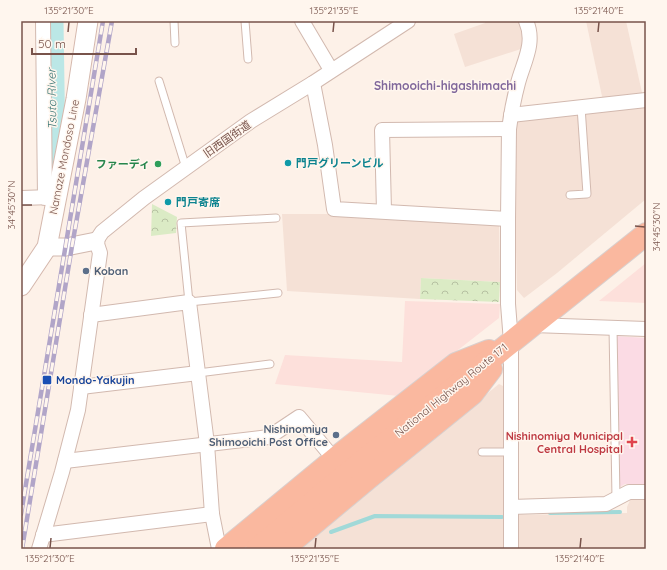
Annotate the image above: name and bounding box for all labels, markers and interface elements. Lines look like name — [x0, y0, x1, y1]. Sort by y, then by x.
text: 135°21'30"E — [44, 4, 94, 17]
text: 135°21'35"E — [309, 4, 359, 17]
text: 135°21'40"E — [574, 4, 624, 17]
scale bar — [32, 30, 136, 56]
text: 50 m — [38, 36, 66, 51]
water label: Tsuto River — [43, 67, 60, 130]
district label: Shimooichi-higashimachi — [374, 78, 516, 93]
street label: Namaze Mondoso Line — [46, 98, 82, 216]
street label: 旧西国街道 — [200, 117, 254, 161]
place label: 門戸グリーンビル — [296, 156, 383, 170]
place label: ファーディ — [96, 157, 150, 171]
marker: 門戸グリーンビル — [283, 158, 293, 168]
marker: ファーディ — [153, 159, 163, 169]
text: 34°45'30"N — [5, 181, 18, 229]
place label: 門戸寄席 — [176, 195, 220, 209]
marker: 門戸寄席 — [163, 197, 173, 207]
text: 34°45'30"N — [650, 203, 663, 251]
place label: Koban — [94, 264, 128, 278]
marker: Koban — [81, 266, 91, 276]
street label: National Highway Route 171 — [392, 340, 510, 440]
place label: Mondo-Yakujin — [56, 373, 135, 387]
marker: Mondo-Yakujin — [41, 374, 53, 386]
place label: Nishinomiya Shimooichi Post Office — [209, 422, 329, 449]
place label: Nishinomiya Municipal Central Hospital — [506, 429, 623, 456]
marker: Nishinomiya Shimooichi Post Office — [331, 430, 341, 440]
marker: Nishinomiya Municipal Central Hospital — [626, 436, 638, 448]
text: 135°21'30"E — [25, 552, 75, 565]
text: 135°21'35"E — [290, 552, 340, 565]
text: 135°21'40"E — [555, 552, 605, 565]

